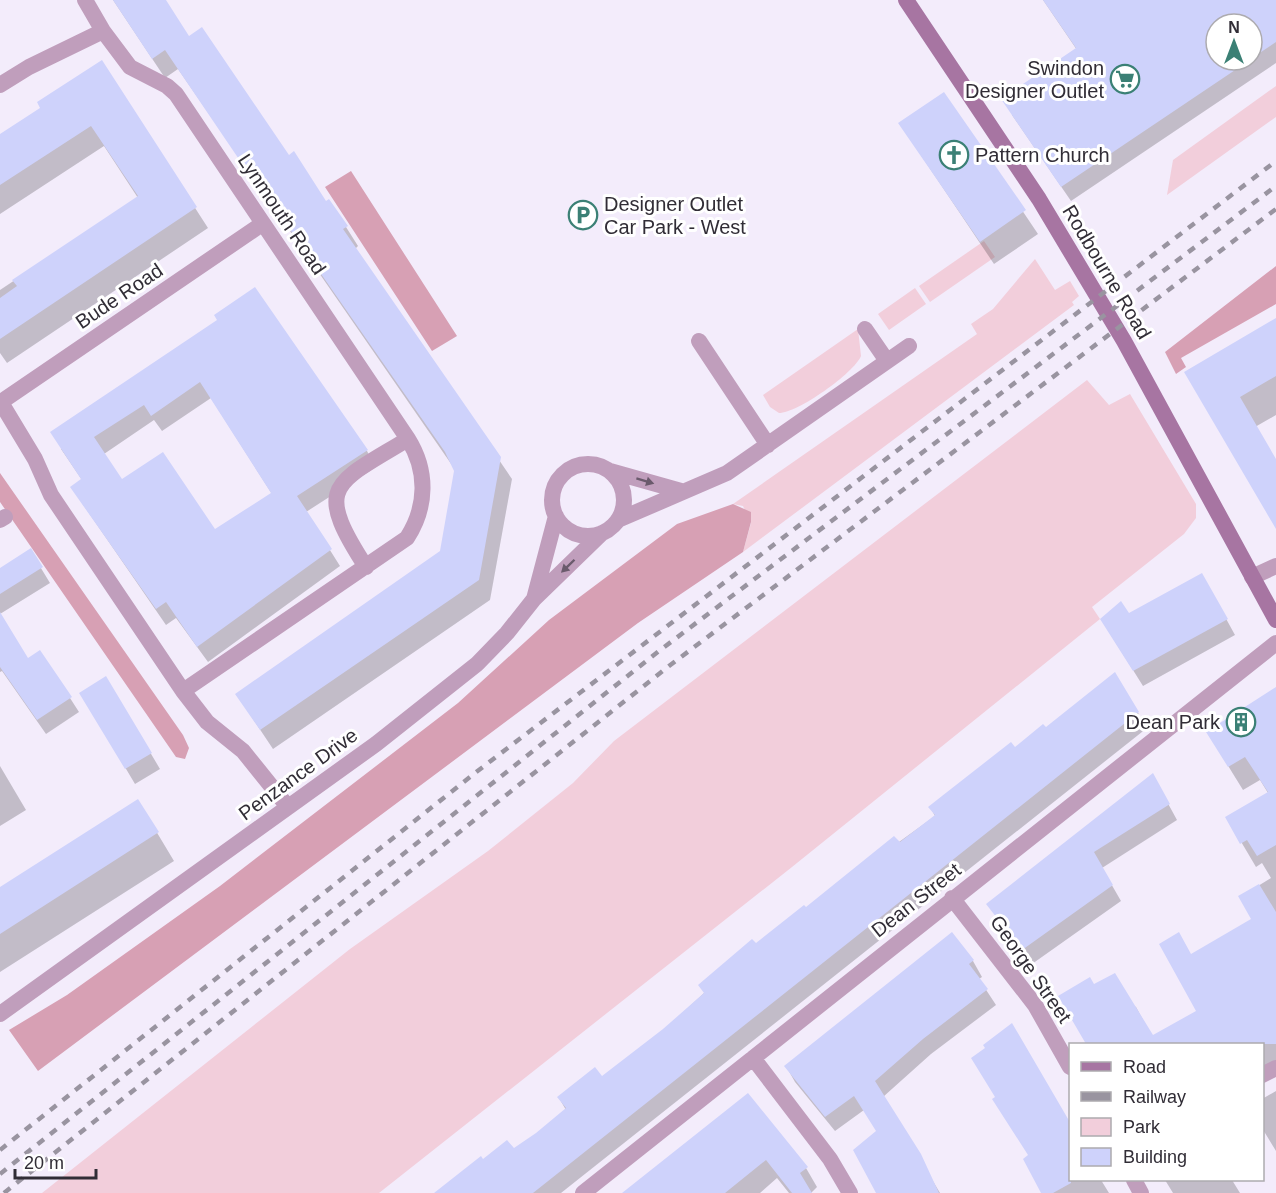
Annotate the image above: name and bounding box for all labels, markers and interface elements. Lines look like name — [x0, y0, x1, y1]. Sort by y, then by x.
north arrow — [1204, 12, 1264, 72]
text: N — [1228, 19, 1240, 36]
place label: Swindon Designer Outlet — [965, 57, 1104, 102]
supermarket icon: Swindon Designer Outlet — [1109, 63, 1141, 95]
church icon: Pattern Church — [938, 139, 970, 171]
place label: Pattern Church — [975, 144, 1110, 166]
street label: Lynmouth Road — [234, 150, 330, 278]
place label: Designer Outlet Car Park - West — [604, 193, 746, 238]
parking icon: Designer Outlet Car Park - West — [567, 199, 599, 231]
street label: Rodbourne Road — [1058, 201, 1156, 343]
street label: Bude Road — [71, 259, 167, 333]
one-way arrow — [636, 477, 654, 486]
one-way arrow — [561, 559, 575, 573]
building icon: Dean Park — [1225, 706, 1257, 738]
place label: Dean Park — [1126, 711, 1221, 733]
street label: Penzance Drive — [234, 724, 362, 824]
street label: Dean Street — [867, 858, 965, 942]
street label: George Street — [986, 911, 1076, 1027]
legend — [1069, 1043, 1264, 1181]
text: Road — [1123, 1057, 1166, 1077]
text: Railway — [1123, 1087, 1186, 1107]
text: Park — [1123, 1117, 1161, 1137]
scale bar — [15, 1142, 96, 1180]
text: Building — [1123, 1147, 1187, 1167]
text: 20 m — [24, 1153, 64, 1173]

